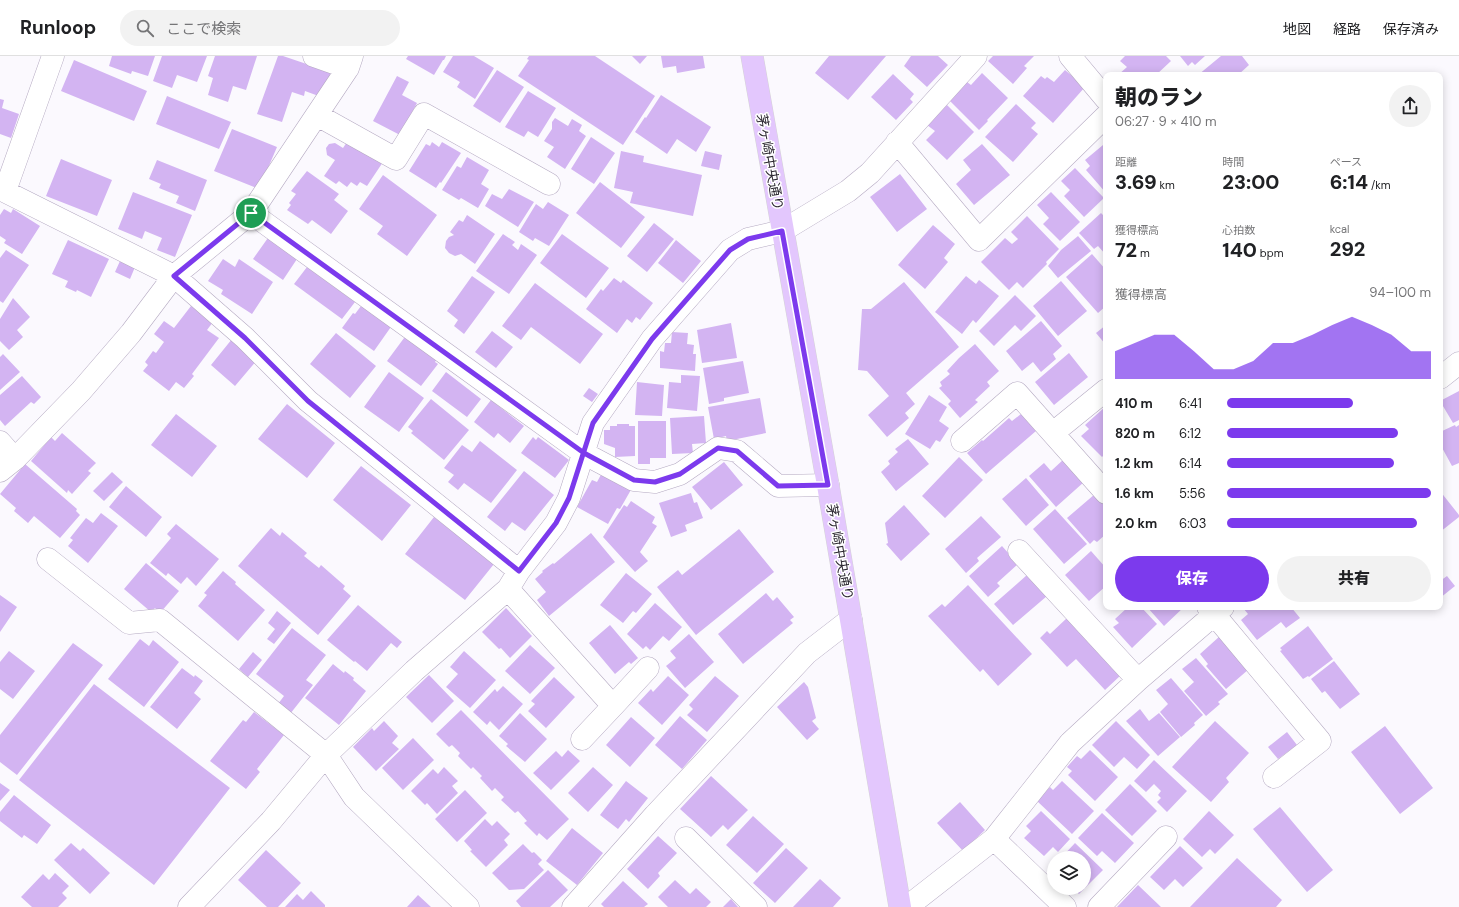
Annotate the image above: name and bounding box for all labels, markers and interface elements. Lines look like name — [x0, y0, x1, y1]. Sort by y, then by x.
search box — [120, 10, 400, 46]
text: Runloop — [20, 15, 96, 40]
icon: search — [134, 17, 156, 39]
text: ここで検索 — [166, 19, 241, 39]
text: 地図 — [1283, 20, 1311, 38]
text: 経路 — [1333, 20, 1361, 38]
text: 保存済み — [1383, 20, 1439, 38]
text: 朝のラン — [1115, 83, 1203, 112]
button: share — [1389, 85, 1431, 127]
street label: 茅ヶ崎中央通り — [753, 112, 787, 212]
text: 06:27 · 9 × 410 m — [1115, 113, 1217, 130]
text: 距離 — [1115, 155, 1137, 169]
text: 時間 — [1222, 155, 1244, 169]
text: ペース — [1330, 155, 1362, 169]
text: 3.69 — [1115, 169, 1157, 195]
text: 23:00 — [1222, 169, 1279, 195]
text: 6:14 — [1330, 169, 1368, 195]
text: km — [1157, 178, 1175, 192]
text: /km — [1368, 178, 1391, 192]
pin — [234, 196, 268, 230]
icon: arrive — [240, 202, 262, 224]
text: kcal — [1330, 222, 1350, 236]
text: 獲得標高 — [1115, 223, 1159, 237]
text: 心拍数 — [1222, 223, 1255, 237]
text: 292 — [1330, 236, 1365, 262]
text: 72 — [1115, 237, 1137, 263]
text: 140 — [1222, 237, 1257, 263]
text: m — [1137, 246, 1150, 260]
text: bpm — [1257, 246, 1283, 260]
text: 94–100 m — [1369, 284, 1431, 301]
text: 獲得標高 — [1115, 286, 1167, 303]
text: 410 m — [1115, 395, 1153, 412]
text: 6:41 — [1179, 395, 1202, 412]
text: 820 m — [1115, 425, 1155, 442]
text: 6:12 — [1179, 425, 1201, 442]
text: 1.2 km — [1115, 455, 1153, 472]
text: 6:14 — [1179, 455, 1202, 472]
text: 1.6 km — [1115, 485, 1154, 502]
text: 5:56 — [1179, 485, 1206, 502]
street label: 茅ヶ崎中央通り — [823, 502, 857, 602]
text: 2.0 km — [1115, 515, 1157, 532]
text: 6:03 — [1179, 515, 1206, 532]
button: 保存 — [1115, 556, 1269, 602]
button: 共有 — [1277, 556, 1431, 602]
map controls — [1047, 851, 1091, 895]
button: layers — [1047, 851, 1091, 895]

